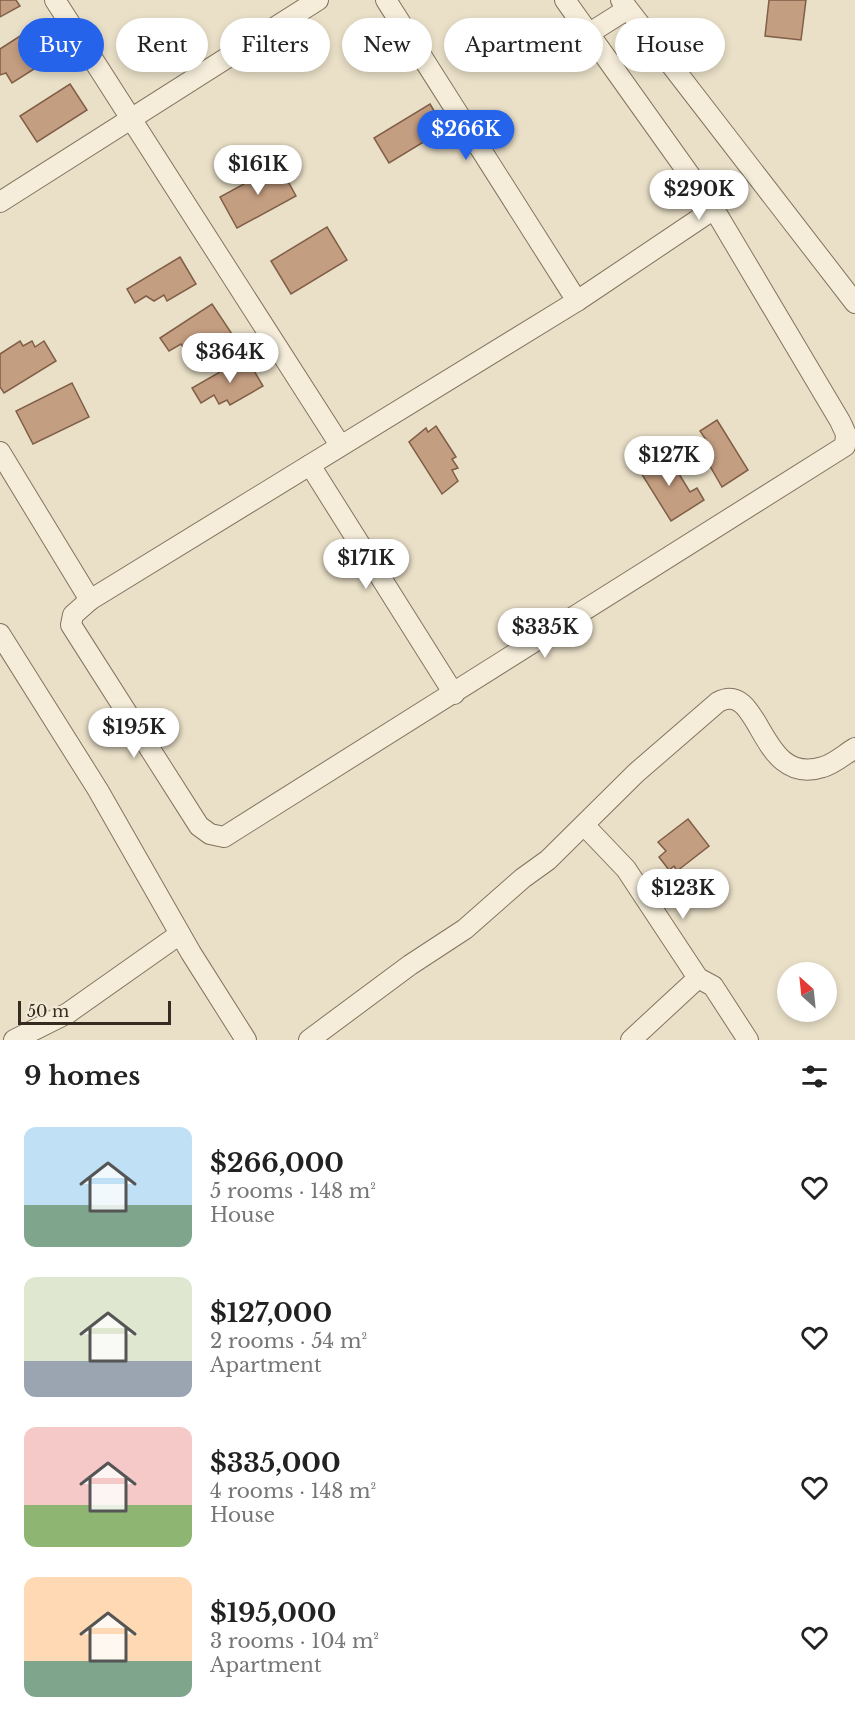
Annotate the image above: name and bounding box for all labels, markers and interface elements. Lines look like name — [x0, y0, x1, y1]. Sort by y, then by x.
chip: Buy — [18, 18, 104, 72]
chip: Rent — [116, 18, 208, 72]
chip: Filters — [220, 18, 330, 72]
chip: New — [342, 18, 432, 72]
chip: Apartment — [444, 18, 603, 72]
chip: House — [615, 18, 725, 72]
pin: $266K — [424, 110, 508, 161]
text: $266K — [431, 117, 501, 141]
pin: $161K — [216, 145, 300, 196]
text: $161K — [228, 152, 288, 176]
pin: $290K — [657, 170, 741, 221]
text: $290K — [664, 177, 734, 201]
pin: $364K — [188, 333, 272, 384]
text: $364K — [196, 340, 264, 364]
pin: $127K — [627, 436, 711, 487]
text: $127K — [638, 443, 700, 467]
pin: $171K — [324, 539, 408, 590]
text: $171K — [337, 546, 395, 570]
pin: $335K — [503, 608, 587, 659]
text: $335K — [512, 615, 578, 639]
pin: $195K — [92, 708, 176, 759]
text: $195K — [102, 715, 166, 739]
pin: $123K — [641, 869, 725, 920]
text: $123K — [651, 876, 715, 900]
north arrow — [777, 962, 837, 1022]
map controls — [777, 962, 837, 1022]
scale bar — [18, 998, 171, 1025]
text: 50 m — [27, 1001, 69, 1021]
text: 9 homes — [24, 1060, 140, 1092]
icon: filters — [798, 1060, 831, 1093]
text: $266,000 — [210, 1147, 344, 1179]
icon: home — [72, 1151, 144, 1223]
icon: heart — [798, 1171, 831, 1204]
text: 5 rooms · 148 m² — [210, 1179, 376, 1203]
text: House — [210, 1203, 275, 1227]
text: $127,000 — [210, 1297, 332, 1329]
icon: home — [72, 1301, 144, 1373]
icon: heart — [798, 1321, 831, 1354]
text: 2 rooms · 54 m² — [210, 1329, 367, 1353]
text: Apartment — [210, 1353, 321, 1377]
text: $335,000 — [210, 1447, 341, 1479]
icon: home — [72, 1451, 144, 1523]
icon: heart — [798, 1471, 831, 1504]
text: 4 rooms · 148 m² — [210, 1479, 376, 1503]
text: House — [210, 1503, 275, 1527]
text: $195,000 — [210, 1597, 336, 1629]
icon: home — [72, 1601, 144, 1673]
icon: heart — [798, 1621, 831, 1654]
text: 3 rooms · 104 m² — [210, 1629, 379, 1653]
text: Apartment — [210, 1653, 321, 1677]

